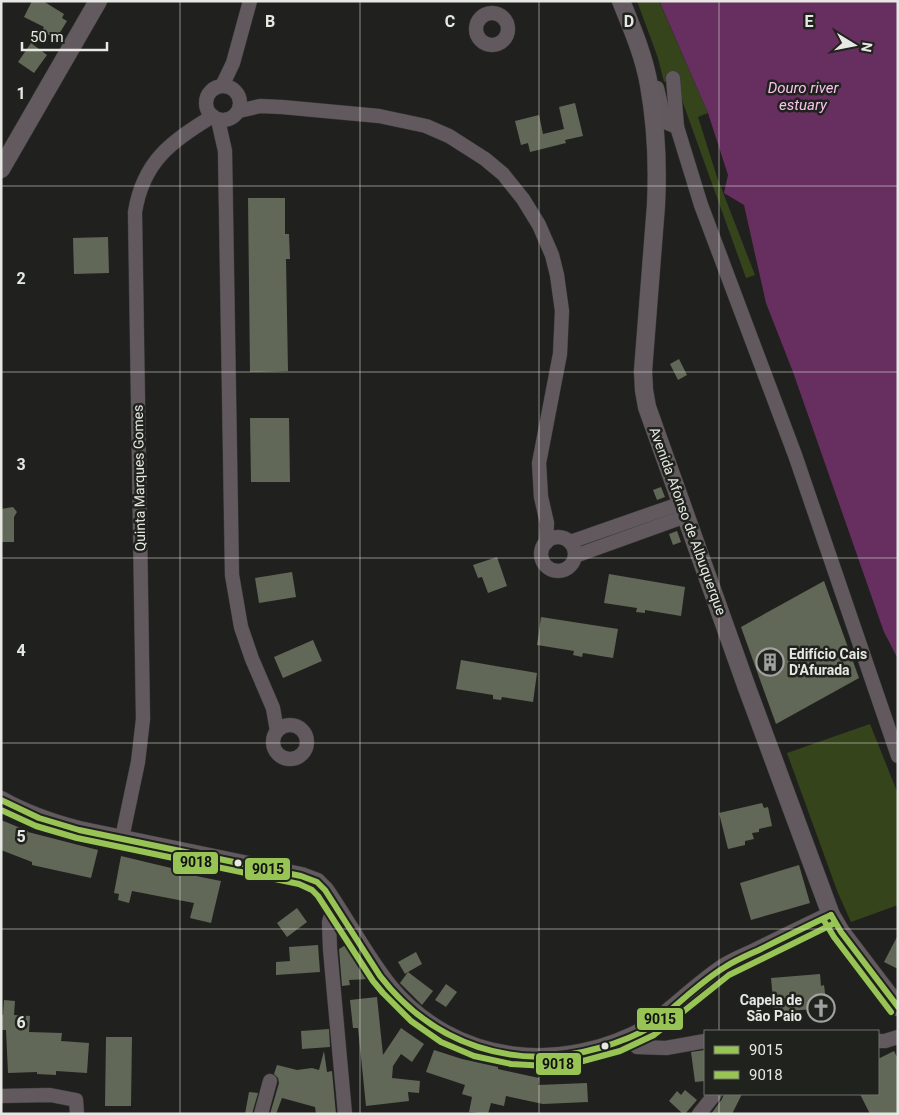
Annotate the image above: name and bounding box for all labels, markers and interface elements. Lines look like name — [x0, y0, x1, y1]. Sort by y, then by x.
text: B — [265, 12, 275, 31]
text: C — [445, 12, 455, 31]
text: D — [624, 12, 634, 31]
text: E — [805, 12, 814, 31]
scale bar — [22, 20, 108, 52]
north arrow — [829, 20, 879, 70]
text: 50 m — [30, 28, 64, 46]
text: N — [858, 41, 876, 54]
water label: Douro river estuary — [768, 79, 839, 114]
text: 1 — [16, 84, 26, 103]
text: 2 — [16, 269, 26, 288]
street label: Quinta Marques Gomes — [130, 404, 148, 552]
street label: Avenida Afonso de Albuquerque — [646, 425, 730, 617]
text: 3 — [16, 455, 26, 474]
text: 4 — [16, 641, 26, 660]
place label: Edifício Cais D'Afurada — [789, 646, 867, 678]
building icon: Edifício Cais D'Afurada — [755, 647, 785, 677]
text: 5 — [16, 827, 26, 846]
line badge: 9018 — [172, 851, 219, 875]
text: 9018 — [180, 854, 212, 870]
line badge: 9015 — [244, 857, 291, 881]
unlabelled marker — [233, 858, 243, 868]
text: 9015 — [252, 861, 284, 877]
place label: Capela de São Paio — [740, 992, 802, 1024]
church icon: Capela de São Paio — [806, 993, 836, 1023]
line badge: 9015 — [636, 1007, 684, 1031]
text: 9015 — [644, 1011, 676, 1027]
text: 6 — [16, 1013, 26, 1032]
legend — [704, 1030, 879, 1095]
unlabelled marker — [600, 1041, 610, 1051]
text: 9015 — [749, 1041, 783, 1059]
line badge: 9018 — [535, 1052, 582, 1076]
text: 9018 — [542, 1056, 574, 1072]
text: 9018 — [749, 1066, 783, 1084]

